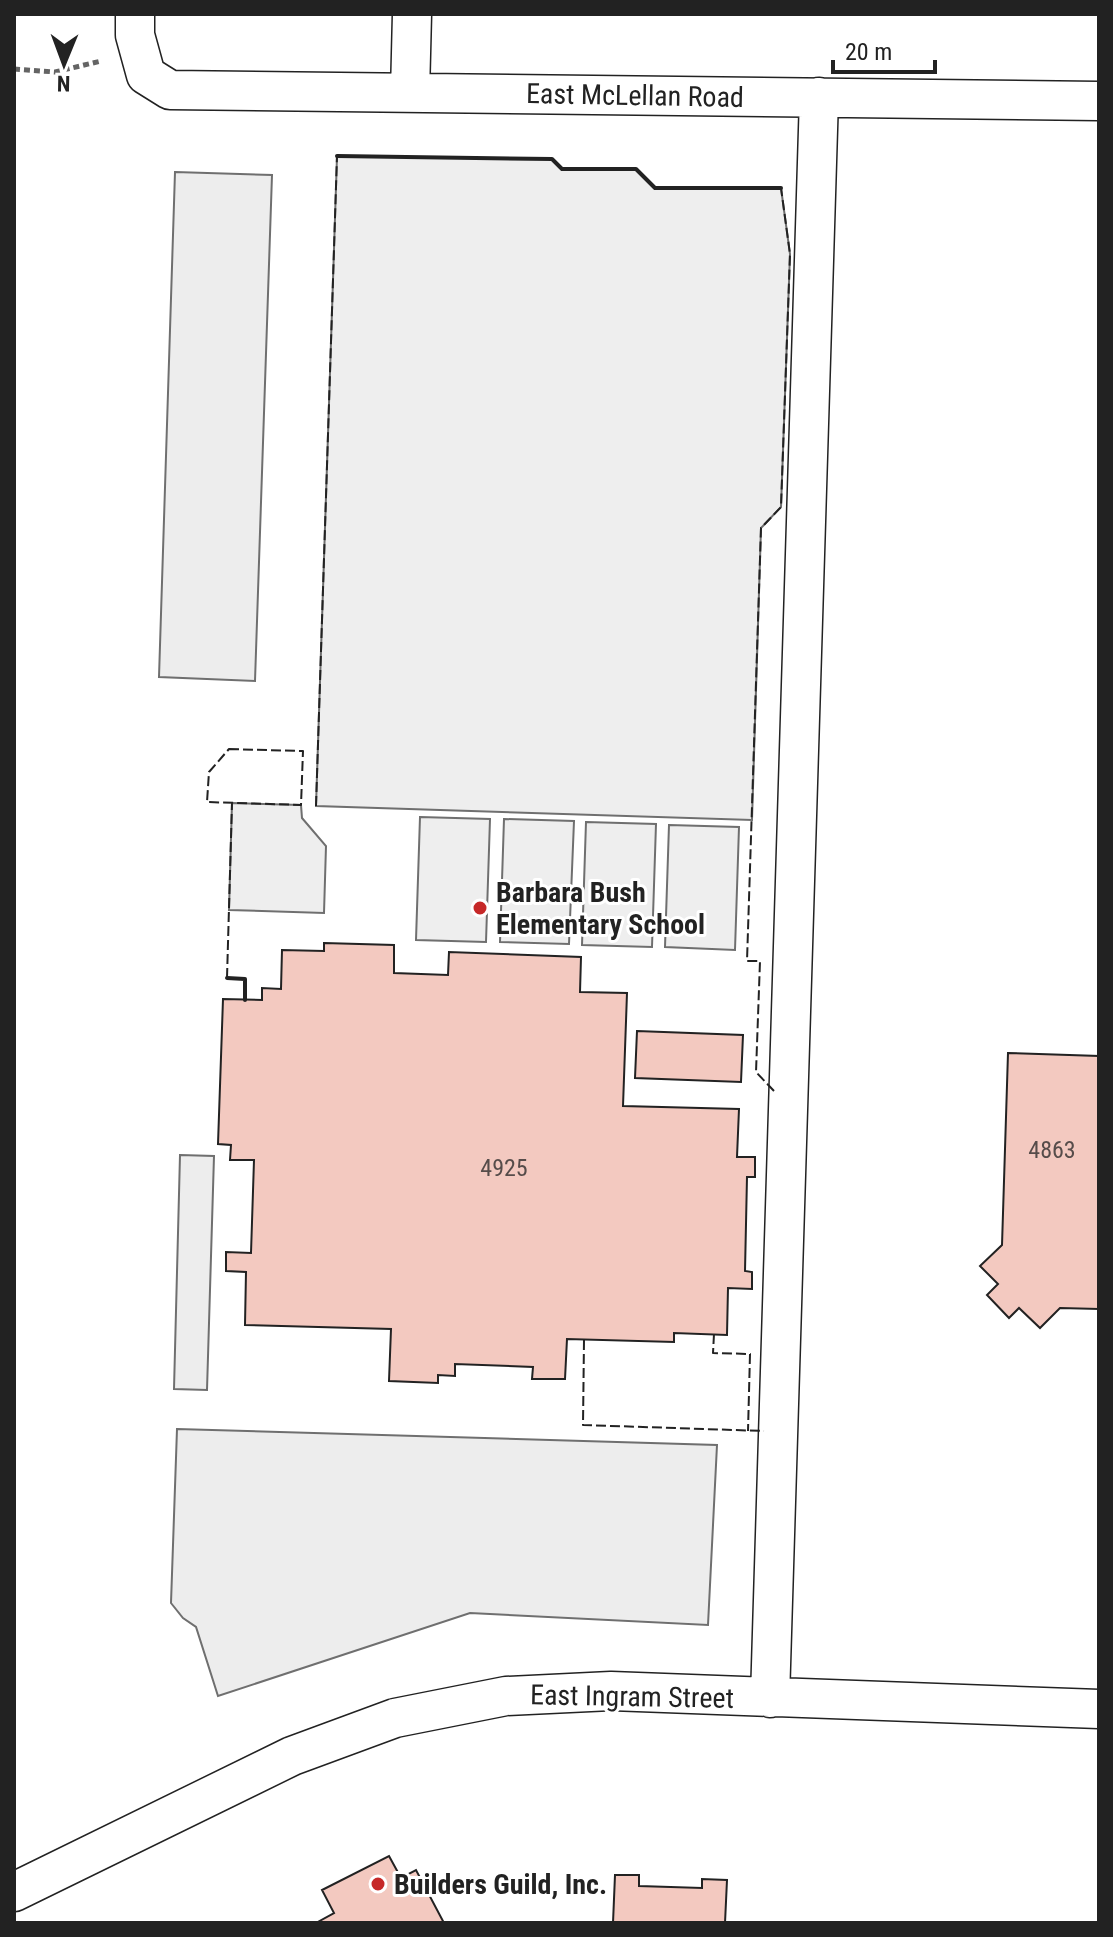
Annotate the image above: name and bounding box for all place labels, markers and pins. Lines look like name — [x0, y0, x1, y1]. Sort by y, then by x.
place label: Barbara Bush Elementary School — [496, 876, 705, 941]
marker: Barbara Bush Elementary School — [471, 899, 489, 917]
place label: Builders Guild, Inc. — [394, 1868, 607, 1901]
marker: Builders Guild, Inc. — [369, 1875, 387, 1893]

